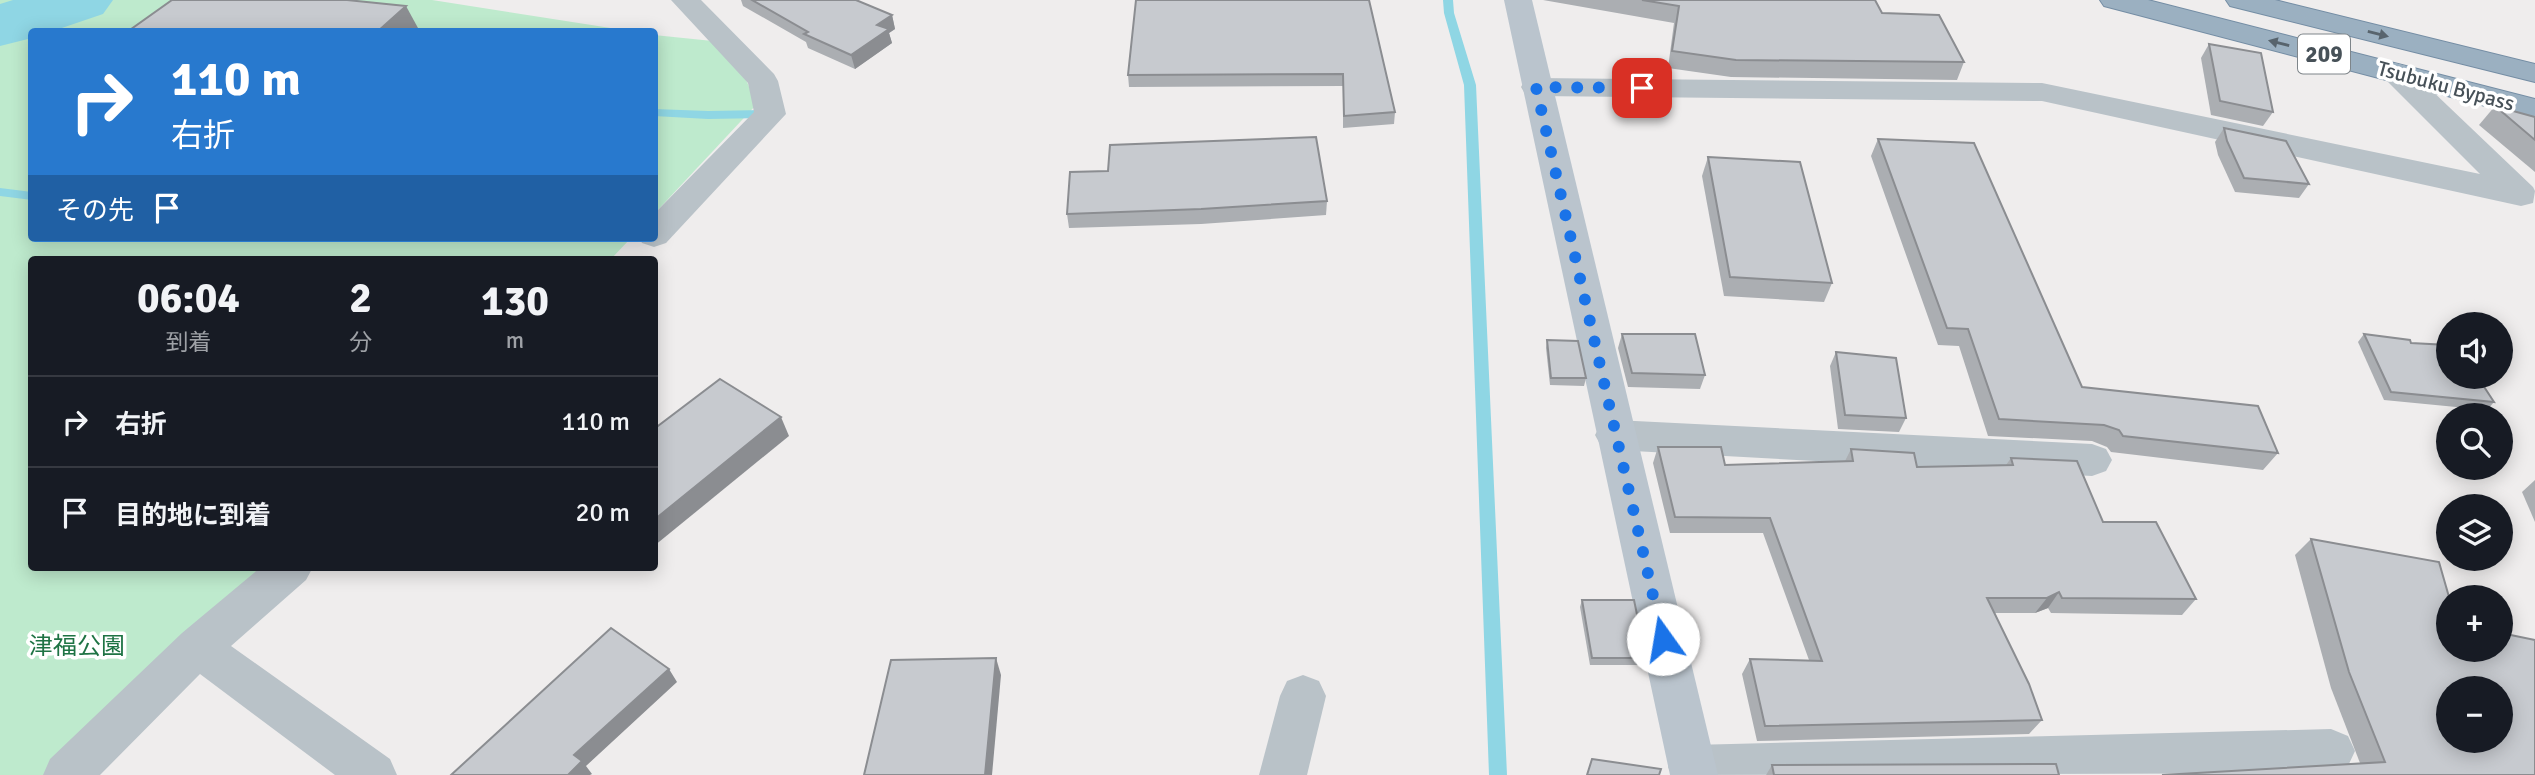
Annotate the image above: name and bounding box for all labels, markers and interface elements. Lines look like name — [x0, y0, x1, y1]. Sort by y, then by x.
one-way arrow — [2367, 29, 2389, 40]
road number: 209 — [2298, 34, 2350, 74]
one-way arrow — [2268, 37, 2290, 48]
text: 110 m — [171, 49, 301, 109]
street label: Tsubuku Bypass — [2375, 55, 2517, 117]
icon: right — [56, 56, 147, 147]
pin — [1612, 58, 1672, 118]
icon: arrive — [1623, 69, 1661, 107]
text: 右折 — [171, 116, 235, 155]
icon: arrive — [148, 189, 186, 227]
text: その先 — [56, 195, 134, 227]
text: 06:04 — [137, 273, 240, 324]
text: 2 — [349, 273, 372, 324]
text: 130 — [481, 276, 549, 327]
map controls — [2436, 312, 2513, 753]
button: sound — [2436, 312, 2513, 389]
text: m — [506, 326, 524, 355]
text: 到着 — [166, 328, 212, 357]
text: 分 — [349, 328, 372, 357]
icon: right — [56, 403, 94, 441]
button: search — [2436, 403, 2513, 480]
text: 110 m — [561, 406, 630, 438]
text: 右折 — [115, 409, 167, 441]
icon: arrive — [56, 494, 94, 532]
button: layers — [2436, 494, 2513, 571]
text: 20 m — [575, 497, 630, 529]
text: 目的地に到着 — [115, 500, 271, 532]
button: + — [2436, 585, 2513, 662]
position arrow — [1626, 602, 1700, 676]
park label: 津福公園 — [29, 631, 125, 661]
button: − — [2436, 676, 2513, 753]

